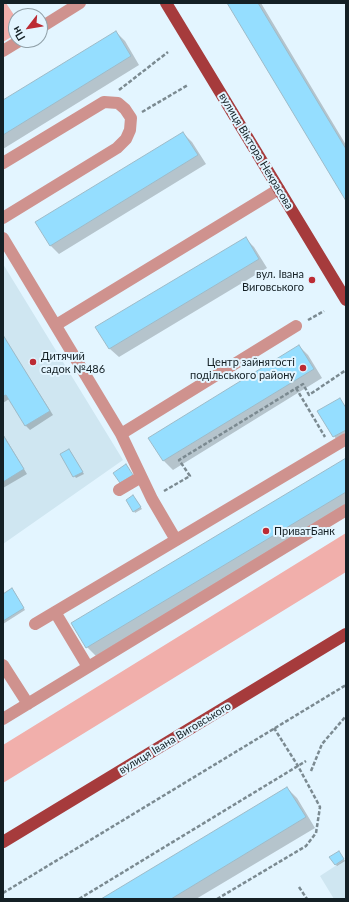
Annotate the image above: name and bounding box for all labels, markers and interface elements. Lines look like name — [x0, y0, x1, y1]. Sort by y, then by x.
north arrow — [8, 8, 48, 48]
text: Пн — [9, 24, 27, 43]
street label: вулиця Віктора Некрасова — [216, 91, 296, 211]
place label: вул. Івана Виговського — [242, 267, 304, 293]
marker: вул. Івана Виговського — [307, 275, 317, 285]
place label: Дитячий садок №486 — [41, 349, 105, 375]
place label: Центр зайнятості подільського району — [190, 355, 295, 381]
marker: Дитячий садок №486 — [28, 357, 38, 367]
marker: Центр зайнятості подільського району — [298, 363, 308, 373]
place label: ПриватБанк — [274, 524, 335, 538]
marker: ПриватБанк — [261, 526, 271, 536]
street label: вулиця Івана Виговського — [116, 699, 234, 777]

